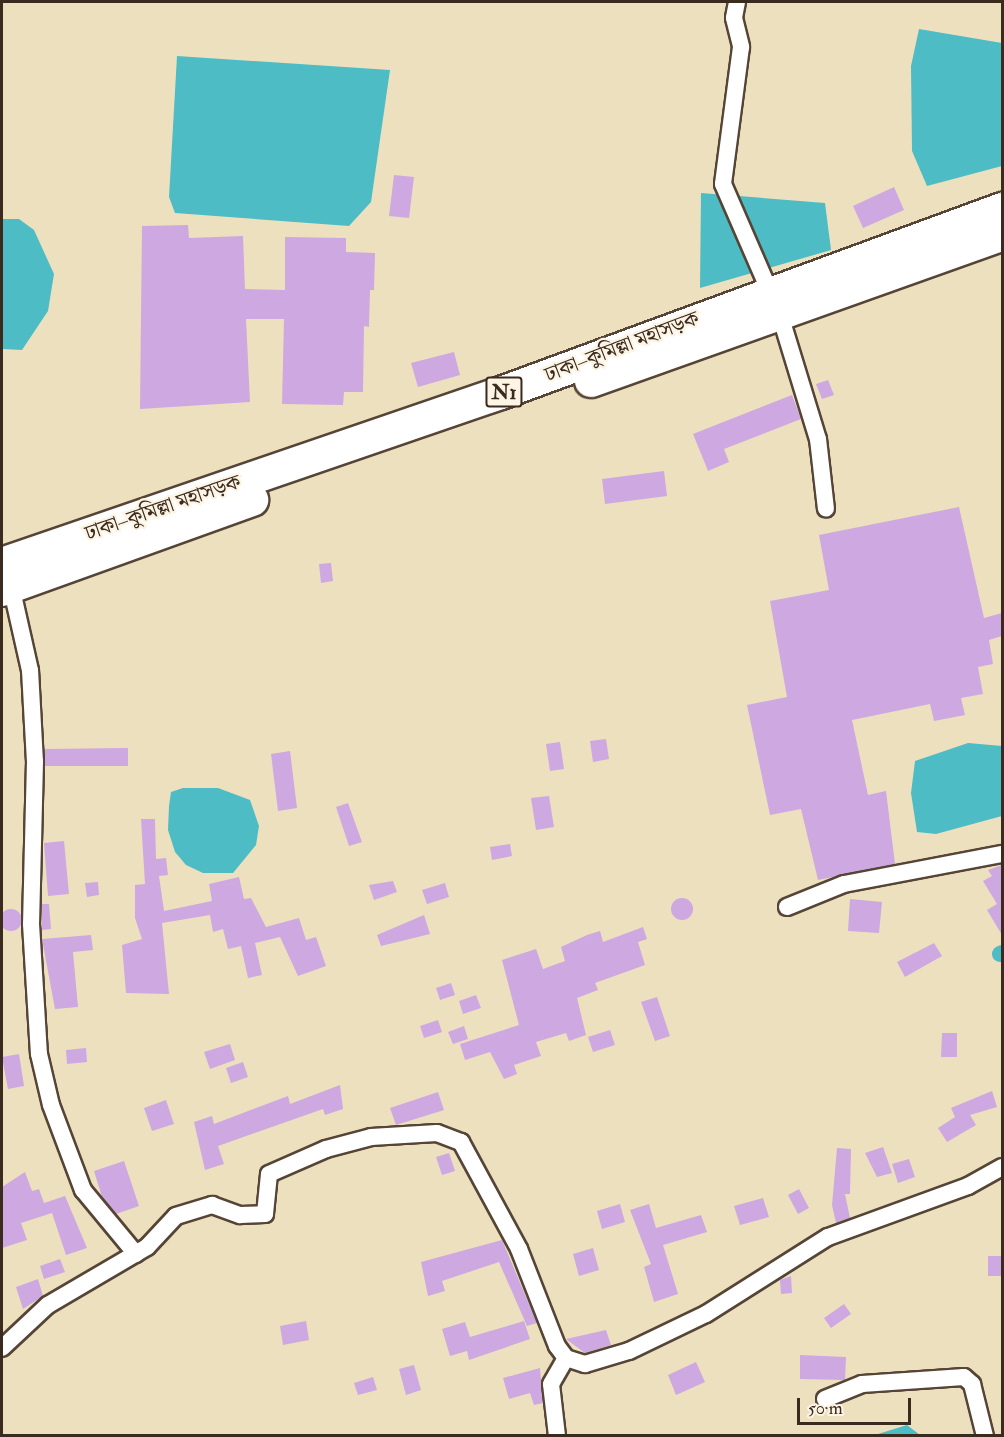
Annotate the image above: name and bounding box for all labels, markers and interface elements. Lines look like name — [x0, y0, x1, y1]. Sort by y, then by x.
street label: ঢাকা–কুমিল্লা মহাসড়ক — [541, 306, 703, 388]
road number: N1 — [484, 375, 524, 409]
street label: ঢাকা–কুমিল্লা মহাসড়ক — [82, 470, 244, 546]
scale bar — [800, 1386, 914, 1424]
text: 50 m — [808, 1397, 843, 1420]

